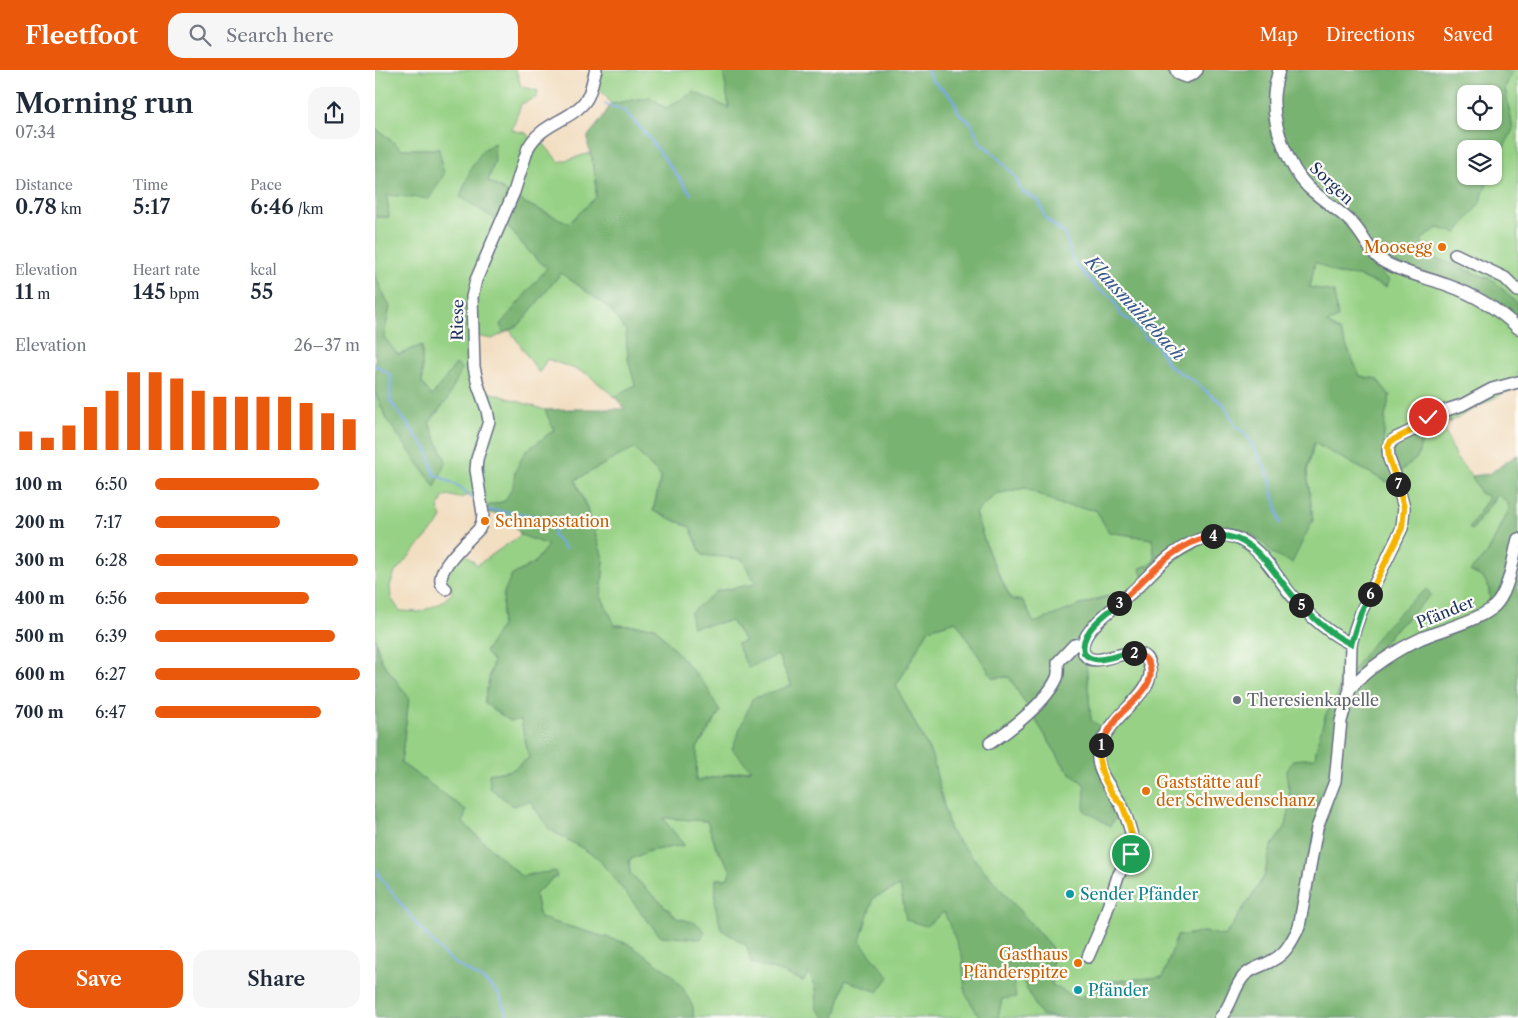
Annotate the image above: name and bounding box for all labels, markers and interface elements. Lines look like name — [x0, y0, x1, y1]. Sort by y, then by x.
search box — [168, 13, 518, 58]
text: Fleetfoot — [25, 21, 138, 50]
icon: search — [186, 21, 214, 49]
text: Search here — [226, 24, 334, 47]
text: Map — [1259, 24, 1298, 46]
text: Directions — [1326, 24, 1415, 46]
text: Saved — [1443, 24, 1493, 46]
map controls — [1457, 85, 1502, 185]
button: locate — [1457, 85, 1502, 130]
text: Morning run — [15, 86, 194, 120]
button: share — [308, 87, 360, 139]
text: 07:34 — [15, 122, 56, 142]
button: layers — [1457, 140, 1502, 185]
street label: Sorgen — [1306, 157, 1358, 209]
text: Distance — [15, 176, 73, 194]
text: Time — [133, 176, 168, 194]
text: Pace — [250, 176, 282, 194]
text: 0.78 — [15, 194, 57, 219]
text: 5:17 — [133, 194, 170, 219]
text: 6:46 — [250, 194, 294, 219]
text: km — [57, 200, 82, 218]
text: /km — [294, 200, 324, 218]
place label: Moosegg — [1364, 237, 1433, 257]
marker: Moosegg — [1436, 241, 1448, 253]
water label: Klausmühlebach — [1079, 249, 1189, 365]
text: Elevation — [15, 261, 78, 279]
text: Heart rate — [133, 261, 200, 279]
text: kcal — [250, 261, 277, 279]
text: 11 — [15, 279, 33, 304]
text: 145 — [133, 279, 166, 304]
text: 55 — [250, 279, 273, 304]
text: m — [33, 285, 50, 303]
text: bpm — [166, 285, 200, 303]
street label: Riese — [447, 299, 467, 341]
text: Elevation — [15, 335, 86, 355]
text: 26–37 m — [294, 335, 360, 355]
pin — [1407, 396, 1449, 438]
icon: check — [1414, 403, 1442, 431]
pin: 7 — [1385, 472, 1411, 496]
text: 100 m — [15, 474, 62, 494]
text: 6:50 — [95, 474, 128, 494]
text: 7 — [1395, 475, 1402, 493]
place label: Schnapsstation — [495, 511, 610, 531]
text: 200 m — [15, 512, 65, 532]
text: 7:17 — [95, 512, 122, 532]
marker: Schnapsstation — [479, 515, 491, 527]
pin: 4 — [1201, 524, 1225, 548]
text: 4 — [1209, 527, 1218, 545]
text: 300 m — [15, 550, 64, 570]
text: 6:28 — [95, 550, 128, 570]
pin: 6 — [1357, 582, 1383, 606]
text: 6 — [1366, 585, 1375, 603]
text: 400 m — [15, 588, 65, 608]
text: 6:56 — [95, 588, 127, 608]
pin: 3 — [1107, 590, 1131, 616]
street label: Pfänder — [1413, 591, 1477, 633]
pin: 5 — [1289, 592, 1313, 618]
text: 3 — [1116, 594, 1123, 612]
text: 5 — [1298, 596, 1305, 614]
text: 500 m — [15, 626, 64, 646]
text: 6:39 — [95, 626, 127, 646]
pin: 2 — [1121, 640, 1147, 666]
text: 2 — [1130, 644, 1139, 662]
text: 600 m — [15, 664, 65, 684]
text: 6:27 — [95, 664, 126, 684]
place label: Theresienkapelle — [1247, 690, 1379, 710]
marker: Theresienkapelle — [1231, 694, 1243, 706]
text: 700 m — [15, 702, 64, 722]
text: 6:47 — [95, 702, 126, 722]
pin: 1 — [1089, 732, 1113, 758]
text: 1 — [1098, 736, 1105, 754]
place label: Gaststätte auf der Schwedenschanz — [1156, 772, 1316, 810]
marker: Gaststätte auf der Schwedenschanz — [1140, 785, 1152, 797]
pin — [1110, 833, 1152, 875]
icon: arrive — [1117, 840, 1145, 868]
place label: Sender Pfänder — [1080, 884, 1199, 904]
marker: Sender Pfänder — [1064, 888, 1076, 900]
place label: Gasthaus Pfänderspitze — [963, 944, 1068, 982]
button: Save — [15, 950, 183, 1008]
button: Share — [193, 950, 360, 1008]
marker: Gasthaus Pfänderspitze — [1072, 957, 1084, 969]
place label: Pfänder — [1088, 980, 1149, 1000]
marker: Pfänder — [1072, 984, 1084, 996]

